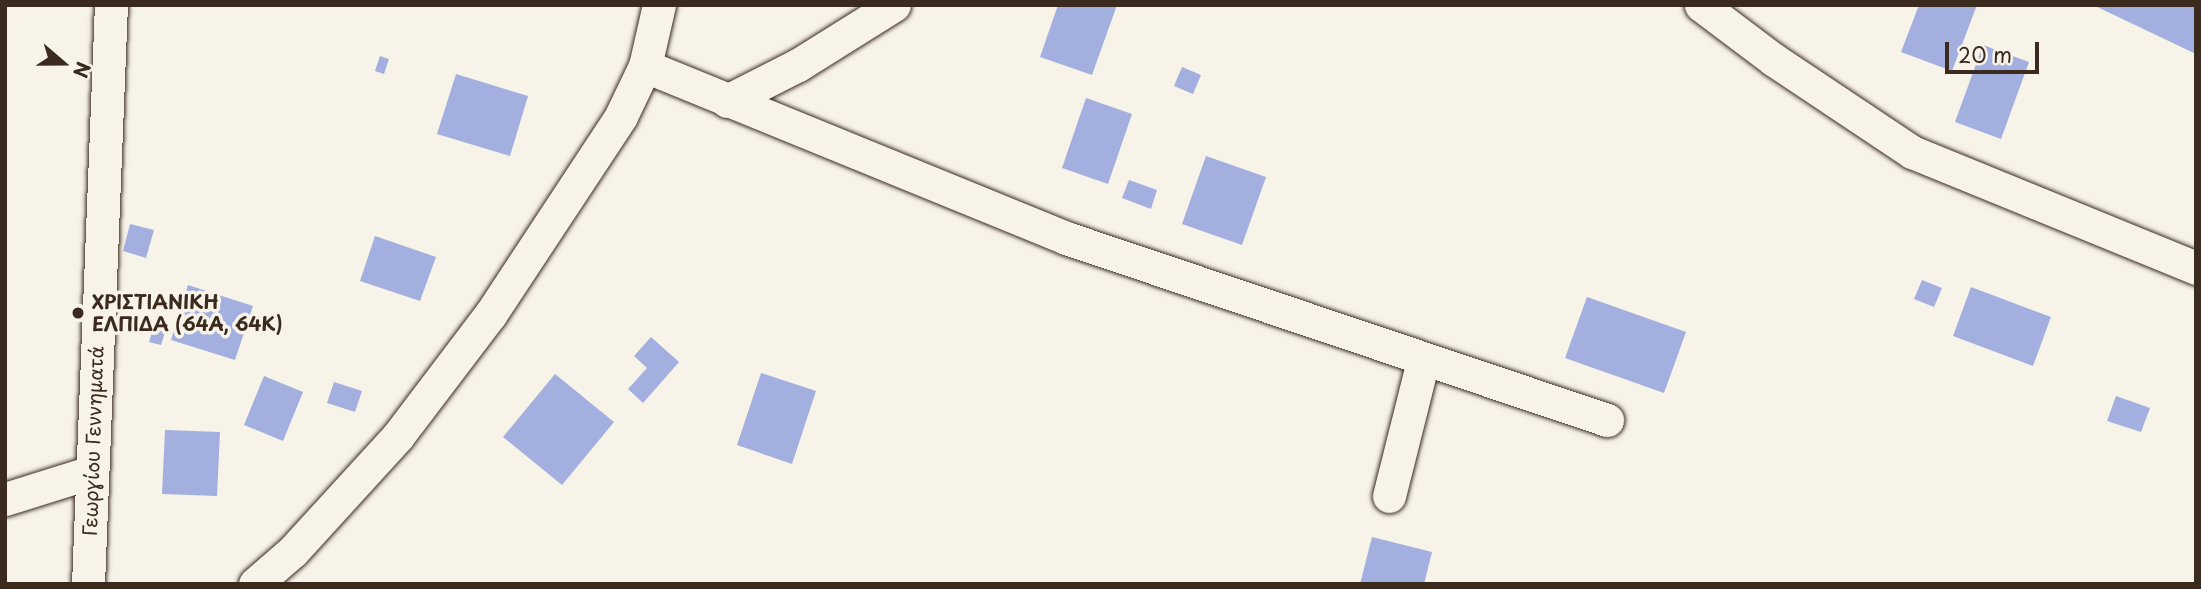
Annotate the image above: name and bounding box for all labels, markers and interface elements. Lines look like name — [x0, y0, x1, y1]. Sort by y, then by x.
north arrow — [28, 28, 98, 98]
scale bar — [1949, 28, 2044, 72]
text: 20 m — [1958, 38, 2012, 70]
text: N — [67, 58, 98, 82]
place label: ΧΡΙΣΤΙΑΝΙΚΗ ΕΛΠΙΔΑ (64Α, 64Κ) — [92, 291, 283, 335]
marker: ΧΡΙΣΤΙΑΝΙΚΗ ΕΛΠΙΔΑ (64Α, 64Κ) — [70, 305, 86, 321]
street label: Γεωργίου Γεννηματά — [78, 346, 108, 536]

